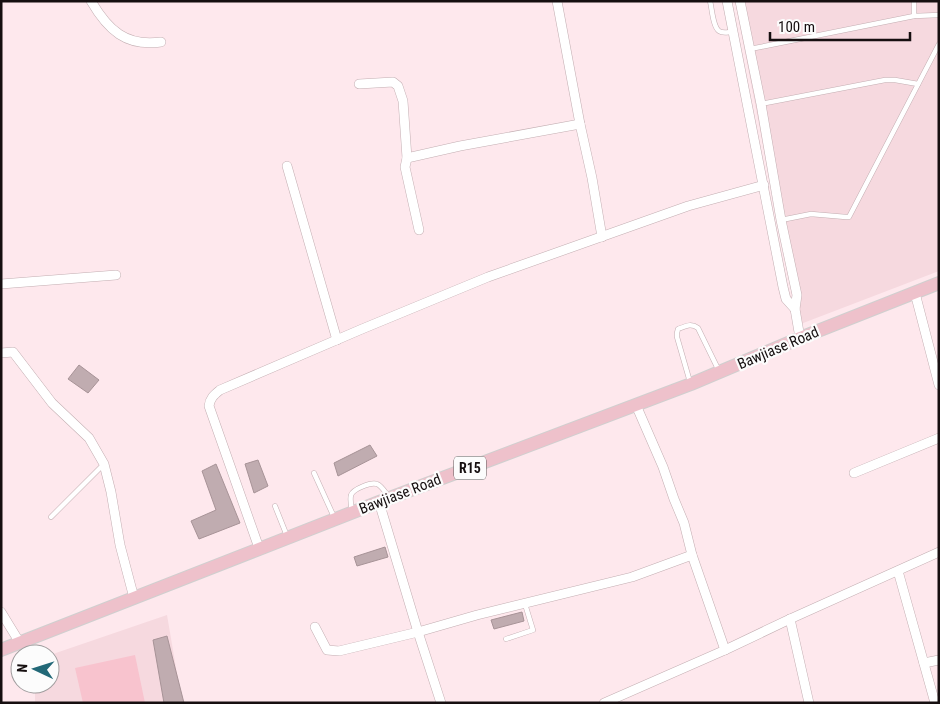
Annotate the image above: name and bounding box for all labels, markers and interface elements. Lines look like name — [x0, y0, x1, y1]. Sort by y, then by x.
scale bar — [770, 10, 910, 42]
text: 100 m — [778, 18, 815, 36]
street label: Bawjiase Road — [735, 323, 821, 373]
road number: R15 — [454, 456, 486, 479]
street label: Bawjiase Road — [356, 470, 444, 518]
north arrow — [10, 644, 60, 694]
text: N — [14, 663, 30, 673]

